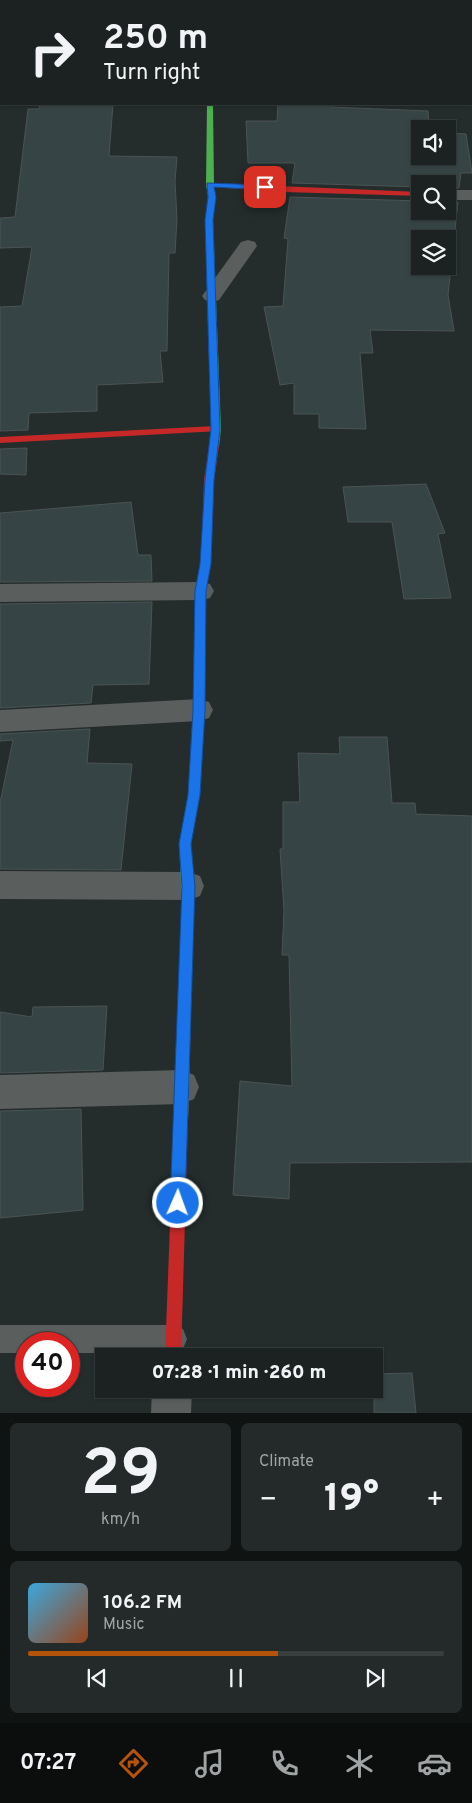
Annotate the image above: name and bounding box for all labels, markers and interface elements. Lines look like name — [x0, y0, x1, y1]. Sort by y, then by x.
text: 250 m — [103, 17, 208, 61]
icon: right — [20, 20, 85, 85]
text: Turn right — [103, 60, 200, 87]
map controls — [411, 120, 456, 275]
button: sound — [411, 120, 456, 165]
pin — [244, 166, 286, 208]
icon: arrive — [251, 173, 279, 201]
button: search — [411, 175, 456, 220]
button: layers — [411, 230, 456, 275]
position arrow — [151, 1176, 203, 1228]
speed limit sign: 40 — [15, 1332, 80, 1397]
text: 07:28 · 1 min · 260 m — [152, 1361, 326, 1385]
text: 29 — [81, 1436, 160, 1518]
text: Climate — [259, 1452, 314, 1472]
text: 19° — [324, 1476, 379, 1525]
text: − — [259, 1483, 277, 1519]
text: + — [426, 1483, 444, 1519]
text: km/h — [101, 1510, 140, 1530]
text: 106.2 FM — [103, 1591, 182, 1615]
text: Music — [103, 1615, 144, 1635]
icon: previous — [83, 1664, 111, 1692]
icon: pause — [222, 1664, 250, 1692]
icon: next — [361, 1664, 389, 1692]
icon: directions — [116, 1746, 151, 1781]
icon: music — [192, 1746, 227, 1781]
icon: phone — [267, 1746, 302, 1781]
icon: climate — [342, 1746, 377, 1781]
icon: car — [417, 1746, 452, 1781]
text: 07:27 — [20, 1750, 76, 1777]

